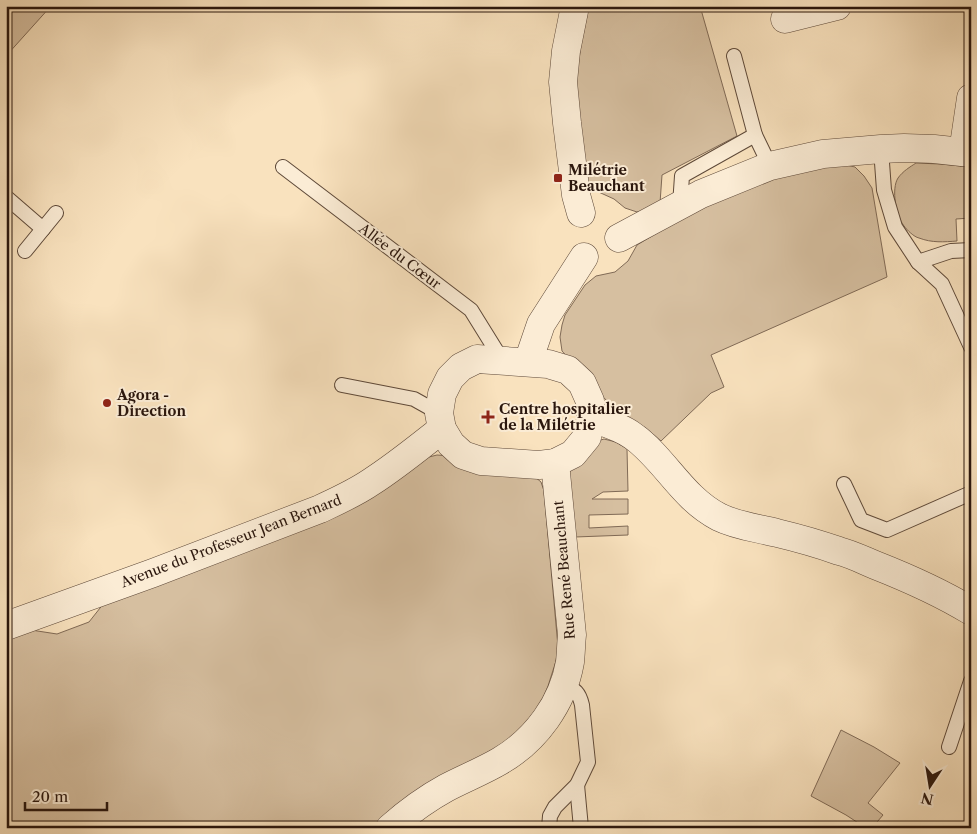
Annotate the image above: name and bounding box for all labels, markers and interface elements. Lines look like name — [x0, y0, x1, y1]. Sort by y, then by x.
place label: Milétrie Beauchant — [568, 161, 645, 195]
marker: Milétrie Beauchant — [552, 172, 564, 184]
street label: Allée du Cœur — [355, 219, 445, 293]
place label: Agora - Direction — [116, 386, 186, 420]
marker: Agora - Direction — [101, 397, 113, 409]
place label: Centre hospitalier de la Milétrie — [499, 400, 631, 434]
marker: Centre hospitalier de la Milétrie — [481, 410, 495, 424]
street label: Avenue du Professeur Jean Bernard — [117, 490, 344, 592]
street label: Rue René Beauchant — [549, 500, 579, 640]
north arrow — [904, 762, 954, 812]
scale bar — [25, 779, 108, 811]
text: 20 m — [32, 787, 68, 806]
text: N — [919, 789, 935, 809]

